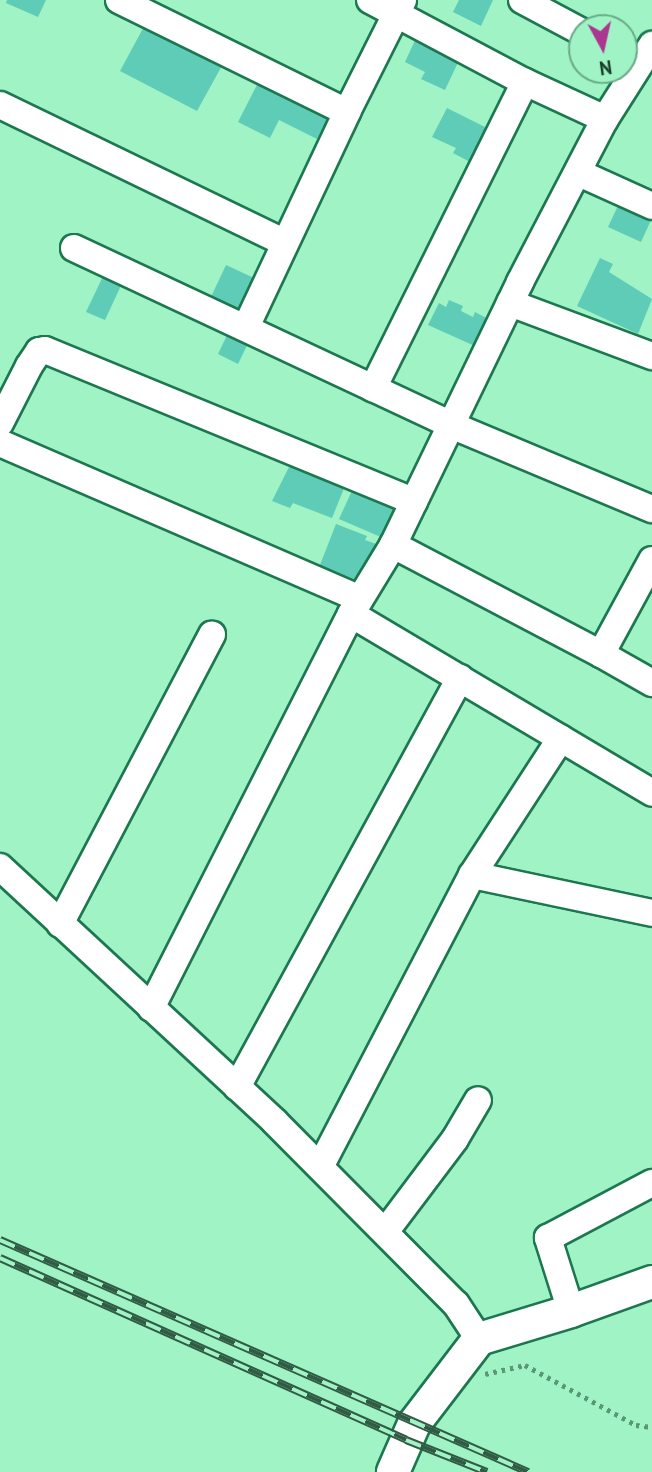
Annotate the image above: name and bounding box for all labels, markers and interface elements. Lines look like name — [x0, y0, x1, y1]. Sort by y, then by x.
north arrow — [568, 14, 638, 84]
text: N — [598, 55, 614, 81]

